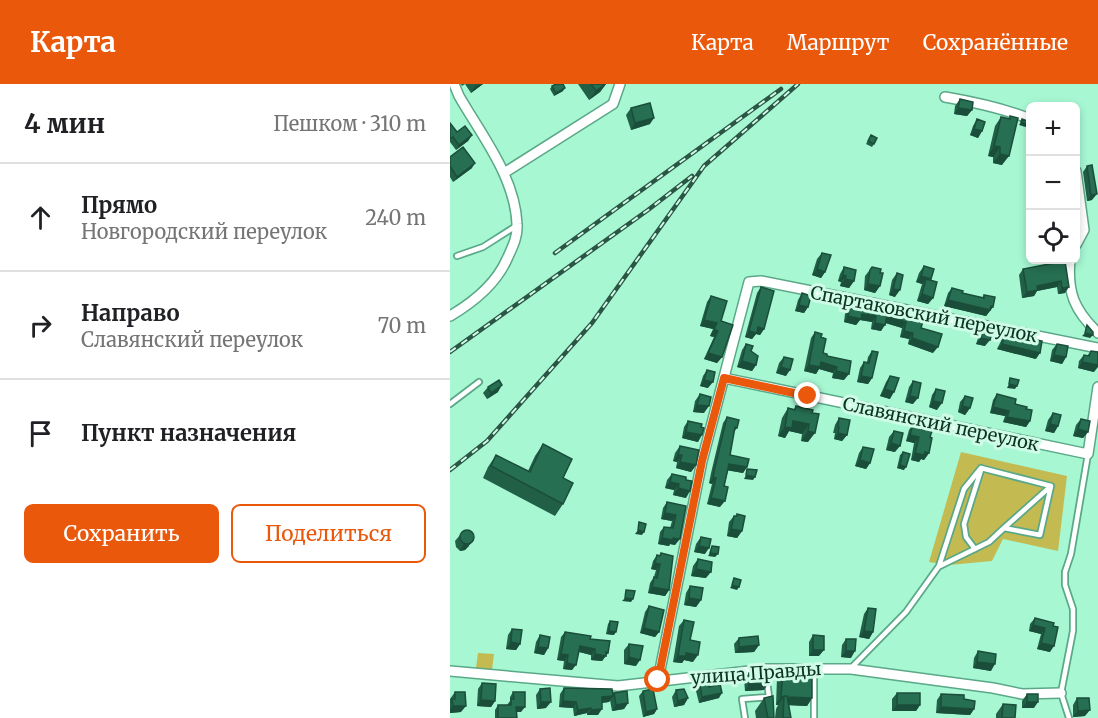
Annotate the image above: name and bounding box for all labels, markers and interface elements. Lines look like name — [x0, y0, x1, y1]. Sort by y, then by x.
text: Карта — [30, 24, 116, 60]
text: Карта — [691, 29, 754, 56]
text: Маршрут — [787, 29, 890, 56]
text: Сохранённые — [923, 29, 1068, 56]
map controls — [1026, 102, 1080, 264]
button: + — [1026, 102, 1080, 156]
text: 4 мин — [24, 107, 105, 140]
text: Пешком · 310 m — [273, 111, 426, 136]
button: − — [1026, 156, 1080, 210]
text: Прямо — [81, 191, 157, 219]
icon: ahead — [24, 201, 57, 234]
text: 240 m — [365, 205, 426, 230]
button: locate — [1026, 210, 1080, 264]
text: Новгородский переулок — [81, 219, 327, 244]
street label: Спартаковский переулок — [809, 281, 1040, 347]
text: Направо — [81, 299, 180, 327]
icon: right — [24, 309, 57, 342]
text: 70 m — [378, 313, 426, 338]
text: Славянский переулок — [81, 327, 303, 352]
route end — [794, 382, 820, 408]
street label: Славянский переулок — [841, 392, 1042, 456]
icon: arrive — [24, 417, 57, 450]
text: Пункт назначения — [81, 419, 296, 447]
button: Сохранить — [24, 504, 219, 563]
button: Поделиться — [231, 504, 426, 563]
street label: улица Правды — [690, 657, 822, 689]
route start — [644, 666, 670, 692]

